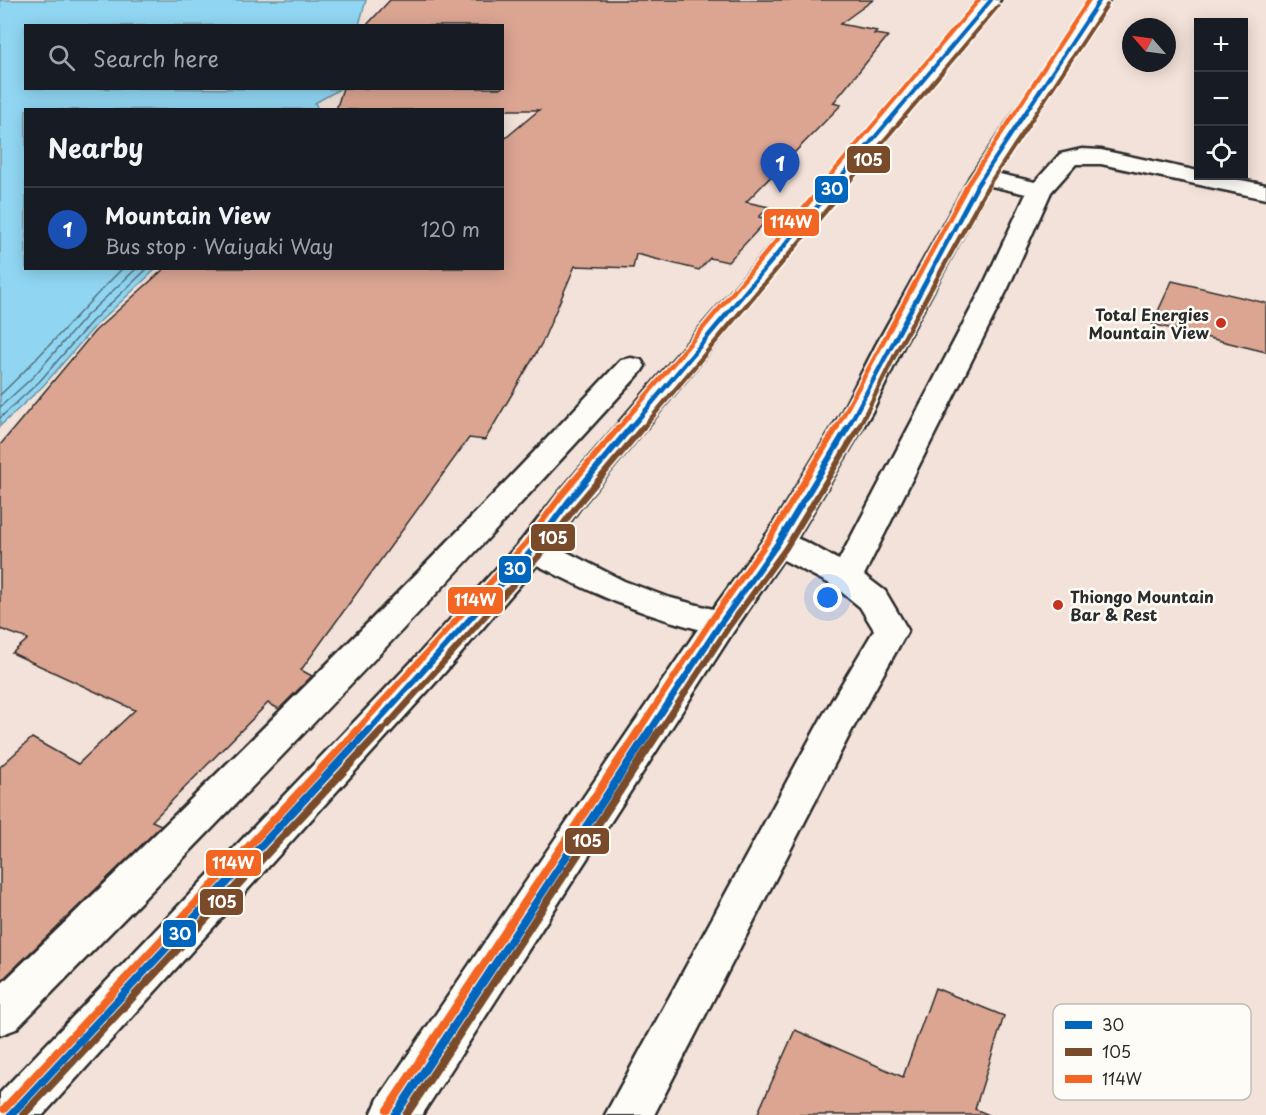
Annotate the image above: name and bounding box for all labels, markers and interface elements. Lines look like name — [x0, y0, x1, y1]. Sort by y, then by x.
north arrow — [1122, 18, 1176, 72]
map controls — [1194, 18, 1248, 180]
button: + — [1194, 18, 1248, 72]
search box — [24, 24, 504, 90]
icon: search — [45, 41, 78, 74]
text: Search here — [93, 41, 219, 74]
button: − — [1194, 72, 1248, 126]
button: locate — [1194, 126, 1248, 180]
text: Nearby — [48, 128, 143, 167]
pin: 1 — [760, 144, 800, 193]
line badge: 105 — [846, 145, 891, 174]
text: 105 — [853, 147, 883, 171]
line badge: 30 — [814, 175, 849, 204]
text: 30 — [821, 176, 843, 200]
text: Mountain View — [105, 198, 271, 231]
line badge: 114W — [763, 208, 820, 237]
text: 114W — [770, 209, 812, 233]
text: 1 — [63, 214, 72, 244]
text: 120 m — [421, 214, 480, 244]
text: Bus stop · Waiyaki Way — [105, 231, 334, 261]
place label: Total Energies Mountain View — [1088, 302, 1209, 344]
marker: Total Energies Mountain View — [1214, 316, 1228, 330]
line badge: 105 — [530, 523, 576, 552]
text: 105 — [538, 525, 568, 549]
line badge: 30 — [498, 555, 532, 584]
text: 30 — [504, 556, 526, 580]
your location — [813, 583, 842, 612]
place label: Thiongo Mountain Bar & Rest — [1070, 584, 1214, 626]
line badge: 114W — [447, 586, 504, 615]
text: 114W — [454, 587, 496, 611]
marker: Thiongo Mountain Bar & Rest — [1051, 598, 1065, 612]
line badge: 105 — [564, 827, 610, 855]
text: 105 — [572, 828, 602, 852]
line badge: 114W — [205, 849, 262, 877]
text: 114W — [212, 850, 254, 874]
line badge: 105 — [199, 888, 244, 916]
text: 105 — [207, 889, 237, 913]
line badge: 30 — [162, 919, 197, 948]
text: 30 — [169, 921, 191, 945]
legend — [1053, 1004, 1251, 1100]
text: 30 — [1102, 1012, 1124, 1036]
text: 105 — [1102, 1039, 1131, 1063]
text: 114W — [1102, 1066, 1143, 1090]

